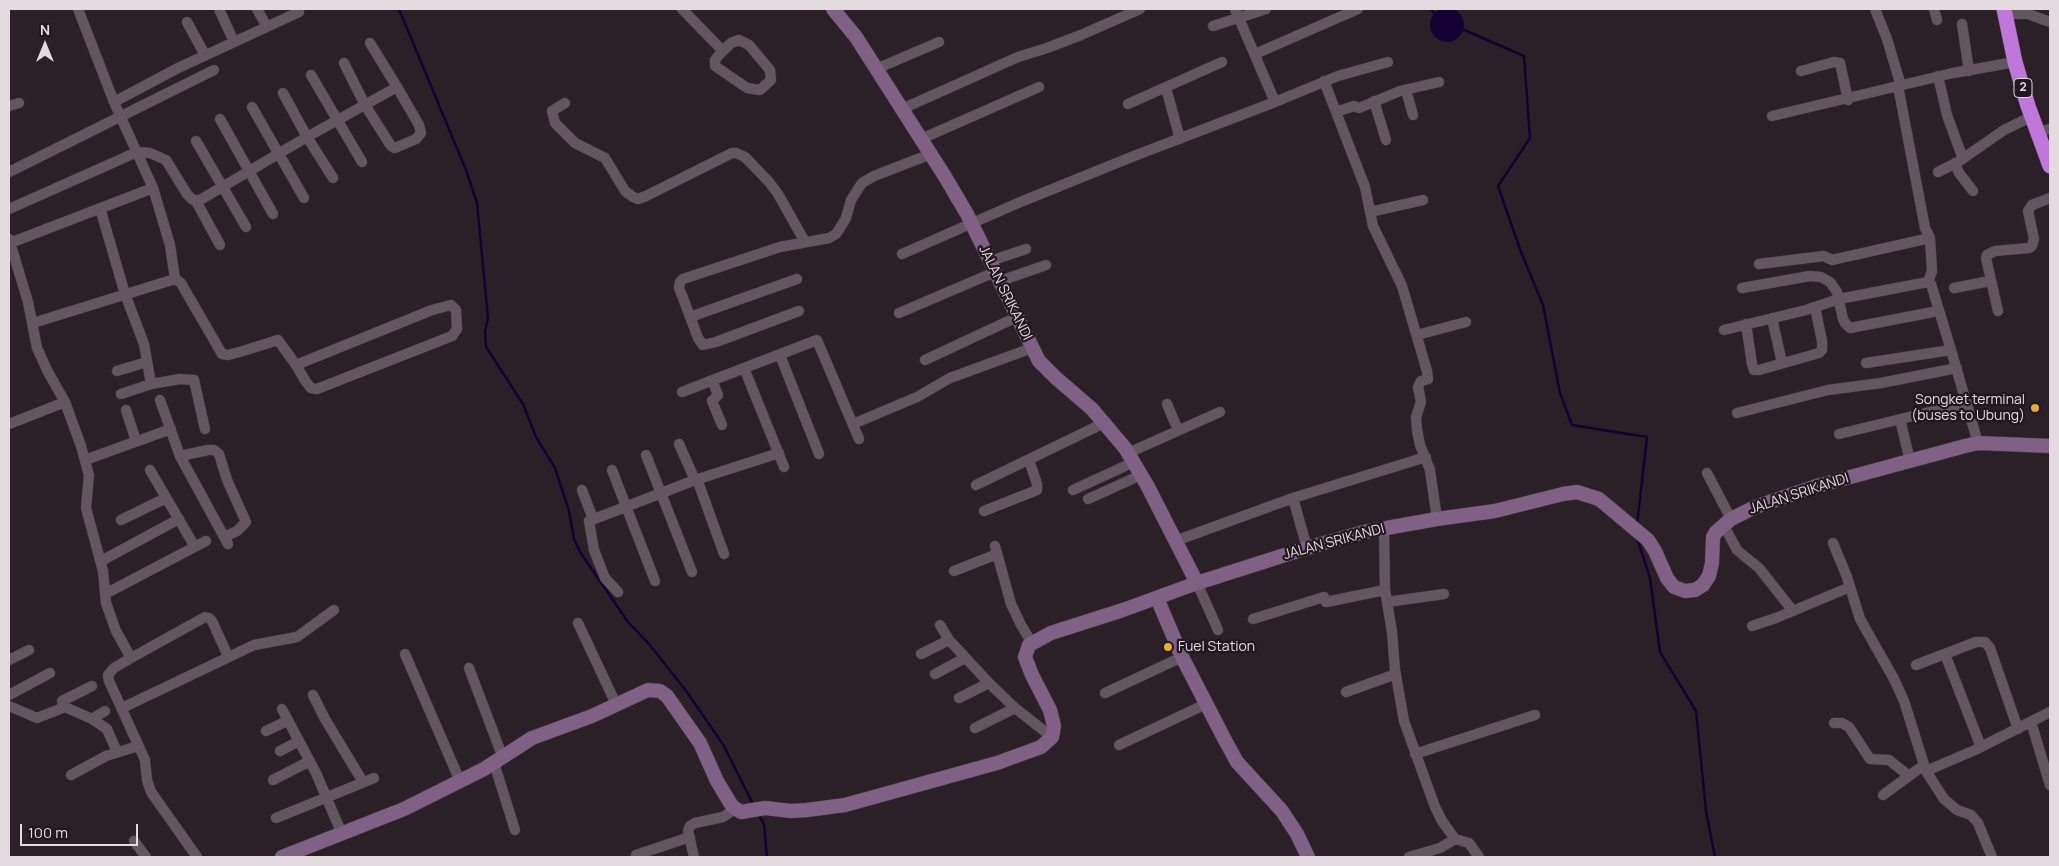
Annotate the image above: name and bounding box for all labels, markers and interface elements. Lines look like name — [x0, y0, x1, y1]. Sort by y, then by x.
north arrow — [20, 20, 70, 70]
text: N — [40, 20, 50, 39]
road number: 2 — [2014, 78, 2032, 98]
street label: JALAN SRIKANDI — [975, 243, 1035, 343]
place label: Songket terminal (buses to Ubung) — [1911, 392, 2025, 424]
marker: Songket terminal (buses to Ubung) — [2029, 402, 2041, 414]
street label: JALAN SRIKANDI — [1747, 470, 1851, 518]
street label: JALAN SRIKANDI — [1282, 520, 1386, 564]
place label: Fuel Station — [1178, 639, 1255, 655]
marker: Fuel Station — [1162, 641, 1174, 653]
scale bar — [22, 814, 140, 846]
text: 100 m — [28, 822, 68, 843]

